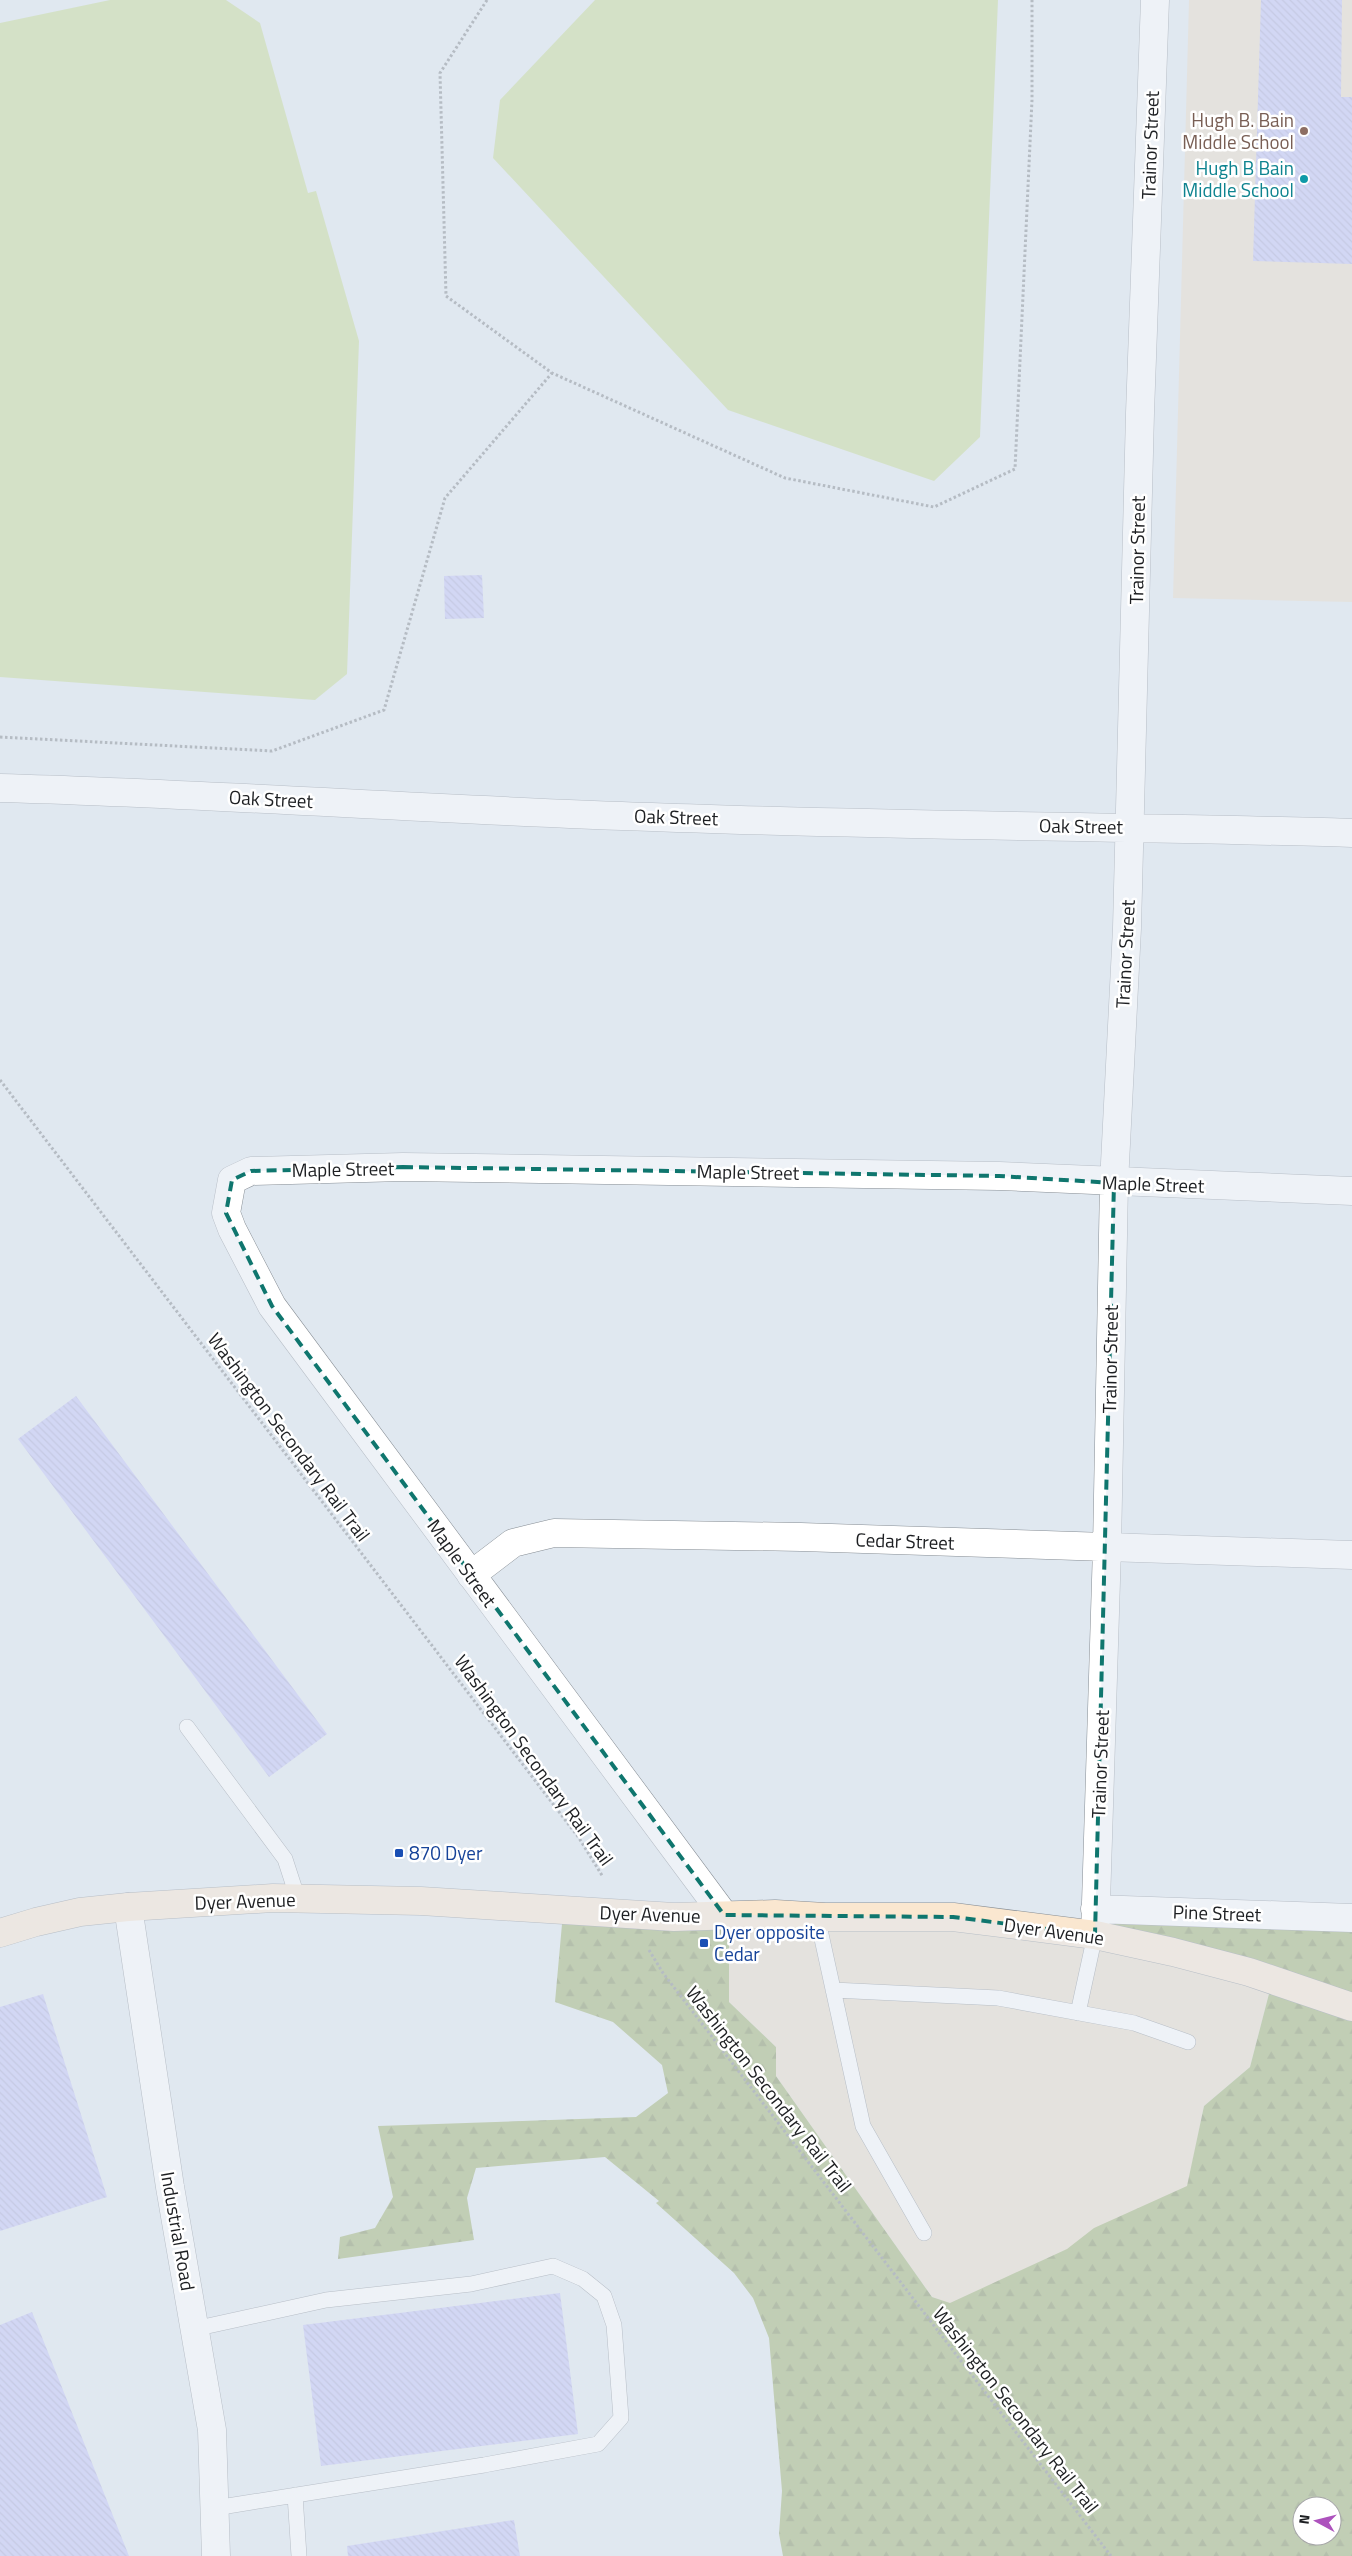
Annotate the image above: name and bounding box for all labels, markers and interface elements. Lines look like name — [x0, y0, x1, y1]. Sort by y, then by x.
street label: Trainor Street — [1133, 90, 1166, 200]
place label: Hugh B. Bain Middle School — [1182, 105, 1294, 156]
marker: Hugh B. Bain Middle School — [1298, 125, 1310, 137]
place label: Hugh B Bain Middle School — [1182, 153, 1294, 204]
marker: Hugh B Bain Middle School — [1298, 173, 1310, 185]
street label: Trainor Street — [1121, 495, 1152, 605]
street label: Oak Street — [228, 782, 314, 815]
street label: Oak Street — [633, 801, 719, 832]
street label: Oak Street — [1039, 810, 1124, 841]
street label: Trainor Street — [1107, 899, 1142, 1009]
street label: Maple Street — [291, 1153, 395, 1184]
street label: Maple Street — [696, 1156, 800, 1187]
street label: Maple Street — [1101, 1167, 1205, 1200]
street label: Trainor Street — [1094, 1304, 1125, 1414]
street label: Washington Secondary Rail Trail — [201, 1326, 378, 1547]
street label: Maple Street — [421, 1513, 504, 1613]
street label: Cedar Street — [855, 1524, 955, 1557]
street label: Washington Secondary Rail Trail — [448, 1648, 621, 1871]
street label: Trainor Street — [1083, 1709, 1116, 1819]
place label: 870 Dyer — [409, 1838, 483, 1867]
marker: 870 Dyer — [393, 1847, 405, 1859]
street label: Dyer Avenue — [194, 1884, 296, 1917]
street label: Pine Street — [1172, 1896, 1262, 1929]
street label: Dyer Avenue — [599, 1897, 701, 1930]
street label: Dyer Avenue — [1002, 1909, 1106, 1952]
place label: Dyer opposite Cedar — [714, 1917, 825, 1968]
marker: Dyer opposite Cedar — [698, 1937, 710, 1949]
street label: Washington Secondary Rail Trail — [679, 1979, 859, 2198]
street label: Industrial Road — [154, 2169, 203, 2293]
street label: Washington Secondary Rail Trail — [926, 2300, 1106, 2519]
north arrow — [1292, 2496, 1342, 2546]
text: N — [1293, 2513, 1315, 2525]

